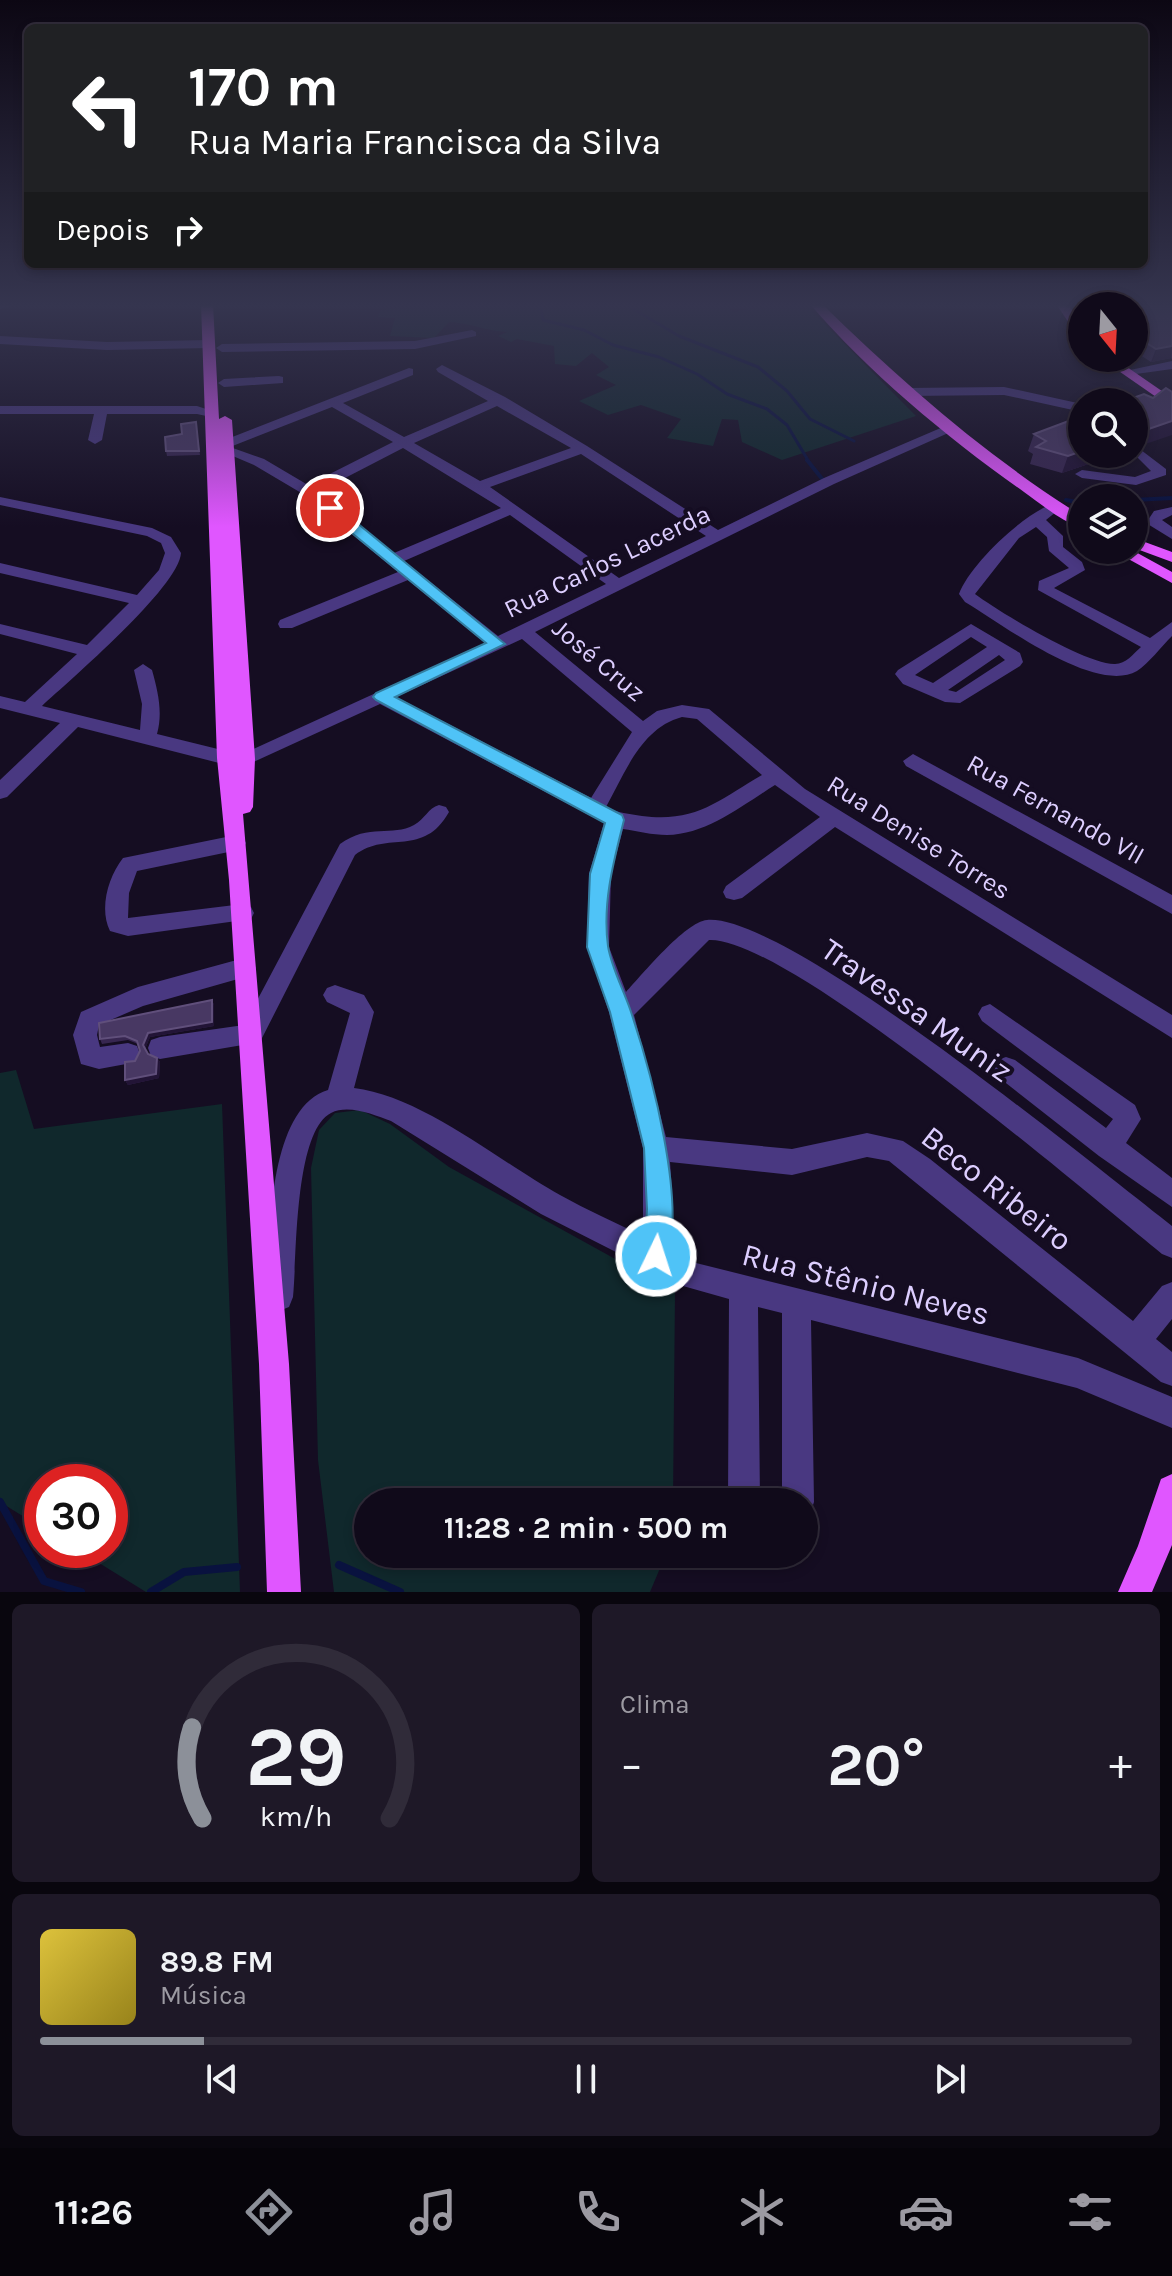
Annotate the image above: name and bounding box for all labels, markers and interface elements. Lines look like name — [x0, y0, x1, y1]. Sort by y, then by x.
text: 170 m — [188, 54, 339, 119]
icon: left — [56, 56, 160, 160]
text: Rua Maria Francisca da Silva — [188, 121, 661, 163]
icon: right — [166, 208, 210, 252]
text: Depois — [56, 212, 150, 248]
north arrow — [1068, 292, 1148, 372]
map controls — [1068, 292, 1148, 564]
button: search — [1068, 388, 1148, 468]
pin — [296, 474, 364, 542]
button: layers — [1068, 484, 1148, 564]
icon: arrive — [308, 486, 352, 530]
street label: Rua Carlos Lacerda — [499, 498, 715, 625]
street label: José Cruz — [546, 613, 651, 708]
street label: Rua Fernando VII — [961, 748, 1150, 871]
street label: Rua Denise Torres — [821, 769, 1016, 906]
street label: Travessa Muniz — [814, 931, 1019, 1090]
street label: Beco Ribeiro — [914, 1118, 1079, 1259]
position arrow — [614, 1214, 698, 1298]
street label: Rua Stênio Neves — [738, 1236, 993, 1333]
speed limit sign: 30 — [24, 1464, 128, 1568]
text: 11:28 · 2 min · 500 m — [444, 1510, 728, 1546]
text: Clima — [620, 1689, 690, 1720]
text: 29 — [245, 1709, 347, 1806]
text: 20° — [827, 1730, 925, 1800]
text: − — [620, 1739, 643, 1790]
text: + — [1109, 1739, 1132, 1790]
text: km/h — [260, 1800, 332, 1833]
text: 89.8 FM — [160, 1944, 274, 1980]
text: Música — [160, 1980, 247, 2011]
icon: previous — [200, 2057, 244, 2101]
icon: pause — [564, 2057, 608, 2101]
icon: next — [928, 2057, 972, 2101]
icon: directions — [241, 2184, 297, 2240]
icon: music — [405, 2184, 461, 2240]
icon: phone — [570, 2184, 626, 2240]
icon: climate — [734, 2184, 790, 2240]
icon: car — [898, 2184, 954, 2240]
icon: filters — [1062, 2184, 1118, 2240]
text: 11:26 — [54, 2191, 133, 2233]

